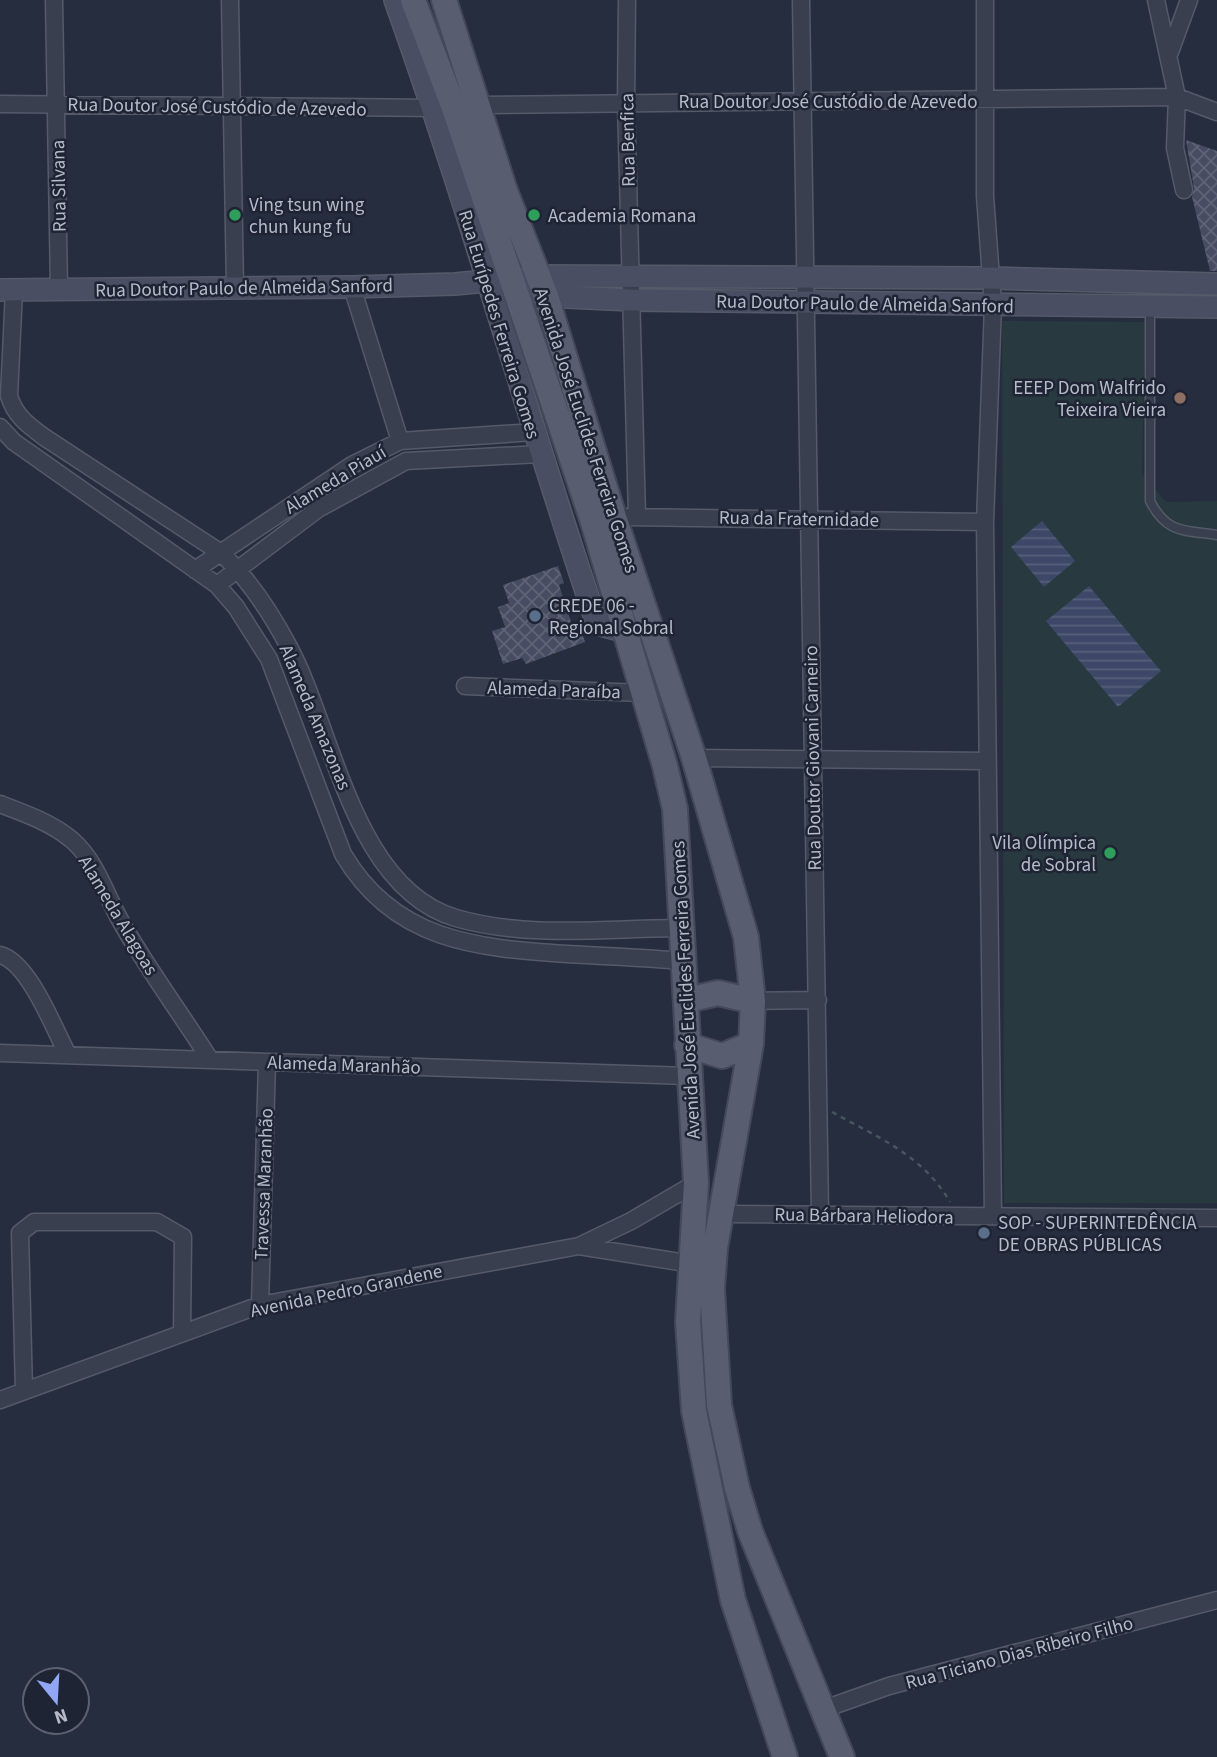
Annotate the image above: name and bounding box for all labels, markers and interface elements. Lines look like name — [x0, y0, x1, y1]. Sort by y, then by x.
street label: Rua Doutor José Custódio de Azevedo — [678, 89, 978, 116]
street label: Rua Doutor José Custódio de Azevedo — [67, 91, 367, 124]
street label: Rua Benfica — [614, 93, 643, 187]
street label: Rua Silvana — [45, 140, 74, 232]
place label: Ving tsun wing chun kung fu — [249, 192, 365, 241]
place label: Academia Romana — [548, 203, 696, 230]
marker: Ving tsun wing chun kung fu — [227, 207, 243, 223]
street label: Rua Eurípedes Ferreira Gomes — [451, 207, 546, 442]
marker: Academia Romana — [526, 207, 542, 223]
street label: Rua Doutor Paulo de Almeida Sanford — [95, 272, 393, 305]
street label: Avenida José Euclides Ferreira Gomes — [527, 284, 645, 577]
street label: Rua Doutor Paulo de Almeida Sanford — [716, 288, 1014, 321]
place label: EEEP Dom Walfrido Teixeira Vieira — [1013, 375, 1166, 424]
marker: EEEP Dom Walfrido Teixeira Vieira — [1172, 390, 1188, 406]
street label: Alameda Piauí — [280, 439, 393, 521]
street label: Rua da Fraternidade — [719, 505, 879, 534]
place label: CREDE 06 - Regional Sobral — [549, 593, 674, 642]
marker: CREDE 06 - Regional Sobral — [527, 608, 543, 624]
street label: Alameda Amazonas — [272, 641, 357, 795]
street label: Rua Doutor Giovani Carneiro — [798, 645, 829, 871]
street label: Alameda Paraíba — [487, 675, 621, 706]
place label: Vila Olímpica de Sobral — [992, 830, 1096, 879]
street label: Avenida José Euclides Ferreira Gomes — [665, 840, 708, 1140]
marker: Vila Olímpica de Sobral — [1102, 845, 1118, 861]
street label: Alameda Alagoas — [71, 851, 164, 981]
street label: Alameda Maranhão — [267, 1049, 421, 1082]
street label: Travessa Maranhão — [248, 1107, 281, 1261]
street label: Rua Bárbara Heliodora — [774, 1201, 954, 1232]
place label: SOP - SUPERINTEDÊNCIA DE OBRAS PÚBLICAS — [998, 1210, 1197, 1259]
marker: SOP - SUPERINTEDÊNCIA DE OBRAS PÚBLICAS — [976, 1225, 992, 1241]
street label: Avenida Pedro Grandene — [248, 1258, 445, 1325]
street label: Rua Ticiano Dias Ribeiro Filho — [903, 1610, 1136, 1697]
north arrow — [21, 1666, 91, 1736]
text: N — [51, 1701, 71, 1731]

